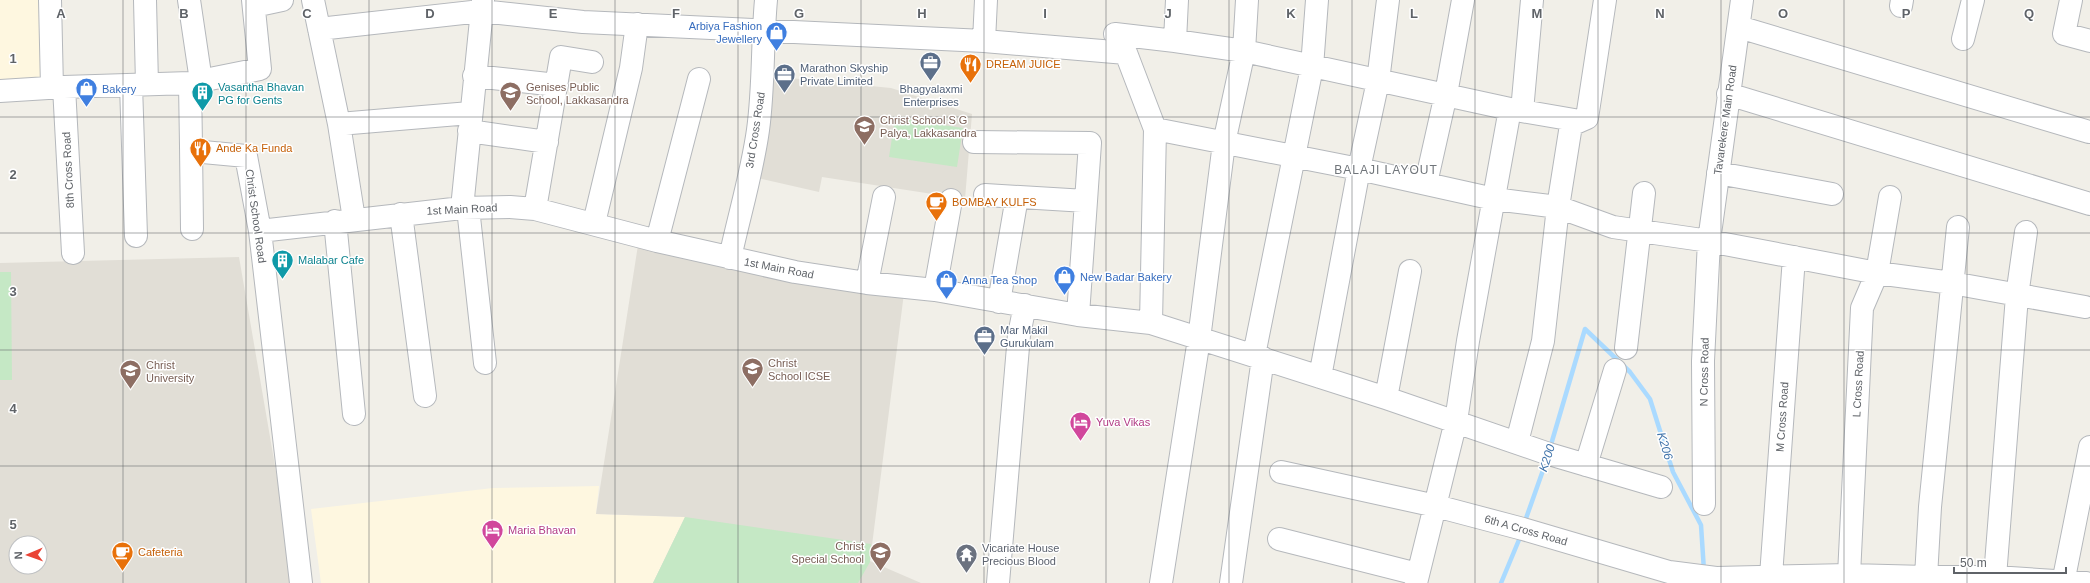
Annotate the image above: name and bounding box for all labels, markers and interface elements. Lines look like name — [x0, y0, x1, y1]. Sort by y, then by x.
text: A — [56, 6, 66, 21]
text: B — [179, 6, 189, 21]
text: C — [302, 6, 312, 21]
text: D — [425, 6, 435, 21]
text: E — [549, 6, 558, 21]
text: F — [672, 6, 680, 21]
text: G — [794, 6, 804, 21]
text: H — [917, 6, 927, 21]
text: I — [1043, 6, 1047, 21]
text: J — [1164, 6, 1172, 21]
text: K — [1286, 6, 1296, 21]
text: L — [1410, 6, 1418, 21]
text: M — [1532, 6, 1542, 21]
text: N — [1655, 6, 1665, 21]
text: O — [1778, 6, 1788, 21]
text: P — [1902, 6, 1911, 21]
text: Q — [2024, 6, 2034, 21]
shop icon: Arbiya Fashion Jewellery — [764, 19, 790, 52]
place label: Arbiya Fashion Jewellery — [689, 20, 762, 45]
office icon: Bhagyalaxmi Enterprises — [918, 50, 944, 83]
text: 1 — [9, 51, 17, 66]
restaurant icon: DREAM JUICE — [958, 51, 984, 84]
place label: DREAM JUICE — [986, 58, 1061, 70]
office icon: Marathon Skyship Private Limited — [771, 61, 797, 94]
place label: Marathon Skyship Private Limited — [800, 62, 888, 87]
street label: Tavarekere Main Road — [1711, 64, 1739, 176]
shop icon: Bakery — [73, 76, 99, 109]
building icon: Vasantha Bhavan PG for Gents — [189, 80, 215, 113]
school or university icon: Genises Public School, Lakkasandra — [498, 80, 524, 113]
place label: Vasantha Bhavan PG for Gents — [218, 81, 304, 106]
place label: Genises Public School, Lakkasandra — [526, 81, 630, 106]
place label: Bakery — [102, 83, 137, 95]
place label: Bhagyalaxmi Enterprises — [900, 83, 962, 108]
street label: 3rd Cross Road — [743, 91, 767, 169]
school or university icon: Christ School S G Palya, Lakkasandra — [851, 113, 877, 146]
place label: Christ School S G Palya, Lakkasandra — [880, 114, 977, 139]
street label: 8th Cross Road — [60, 132, 76, 208]
restaurant icon: Ande Ka Funda — [188, 135, 214, 168]
place label: Ande Ka Funda — [216, 142, 293, 154]
district label: BALAJI LAYOUT — [1334, 163, 1438, 177]
text: 2 — [9, 167, 17, 182]
street label: Christ School Road — [243, 168, 269, 264]
cafe icon: BOMBAY KULFS — [923, 189, 949, 222]
place label: BOMBAY KULFS — [952, 196, 1037, 208]
street label: 1st Main Road — [426, 201, 498, 217]
building icon: Malabar Cafe — [270, 247, 296, 280]
place label: Malabar Cafe — [298, 254, 364, 266]
street label: 1st Main Road — [743, 255, 815, 281]
shop icon: New Badar Bakery — [1051, 264, 1077, 297]
shop icon: Anna Tea Shop — [934, 267, 960, 300]
place label: New Badar Bakery — [1080, 271, 1172, 283]
place label: Anna Tea Shop — [962, 274, 1037, 286]
text: 3 — [9, 284, 17, 299]
office icon: Mar Makil Gurukulam — [972, 323, 998, 356]
place label: Mar Makil Gurukulam — [1000, 324, 1054, 349]
street label: N Cross Road — [1697, 337, 1711, 407]
street label: L Cross Road — [1850, 350, 1866, 418]
school or university icon: Christ School ICSE — [740, 356, 766, 389]
place label: Christ School ICSE — [768, 357, 830, 382]
school or university icon: Christ University — [118, 358, 144, 391]
place label: Christ University — [146, 359, 195, 384]
street label: M Cross Road — [1774, 382, 1790, 452]
text: 4 — [9, 401, 17, 416]
hotel icon: Yuva Vikas — [1068, 409, 1094, 442]
place label: Yuva Vikas — [1096, 416, 1151, 428]
water label: K206 — [1654, 431, 1676, 462]
water label: K200 — [1536, 442, 1558, 473]
street label: 6th A Cross Road — [1483, 512, 1569, 548]
text: 5 — [9, 517, 17, 532]
hotel icon: Maria Bhavan — [480, 517, 506, 550]
place label: Maria Bhavan — [508, 524, 576, 536]
north arrow — [8, 535, 48, 575]
cafe icon: Cafeteria — [109, 539, 135, 572]
school or university icon: Christ Special School — [867, 539, 893, 572]
place label: Christ Special School — [791, 540, 864, 565]
temple icon: Vicariate House Precious Blood — [954, 541, 980, 574]
place label: Vicariate House Precious Blood — [982, 542, 1059, 567]
place label: Cafeteria — [138, 546, 184, 558]
scale bar — [1954, 549, 2066, 575]
text: N — [12, 551, 24, 560]
text: 50 m — [1960, 556, 1987, 570]

